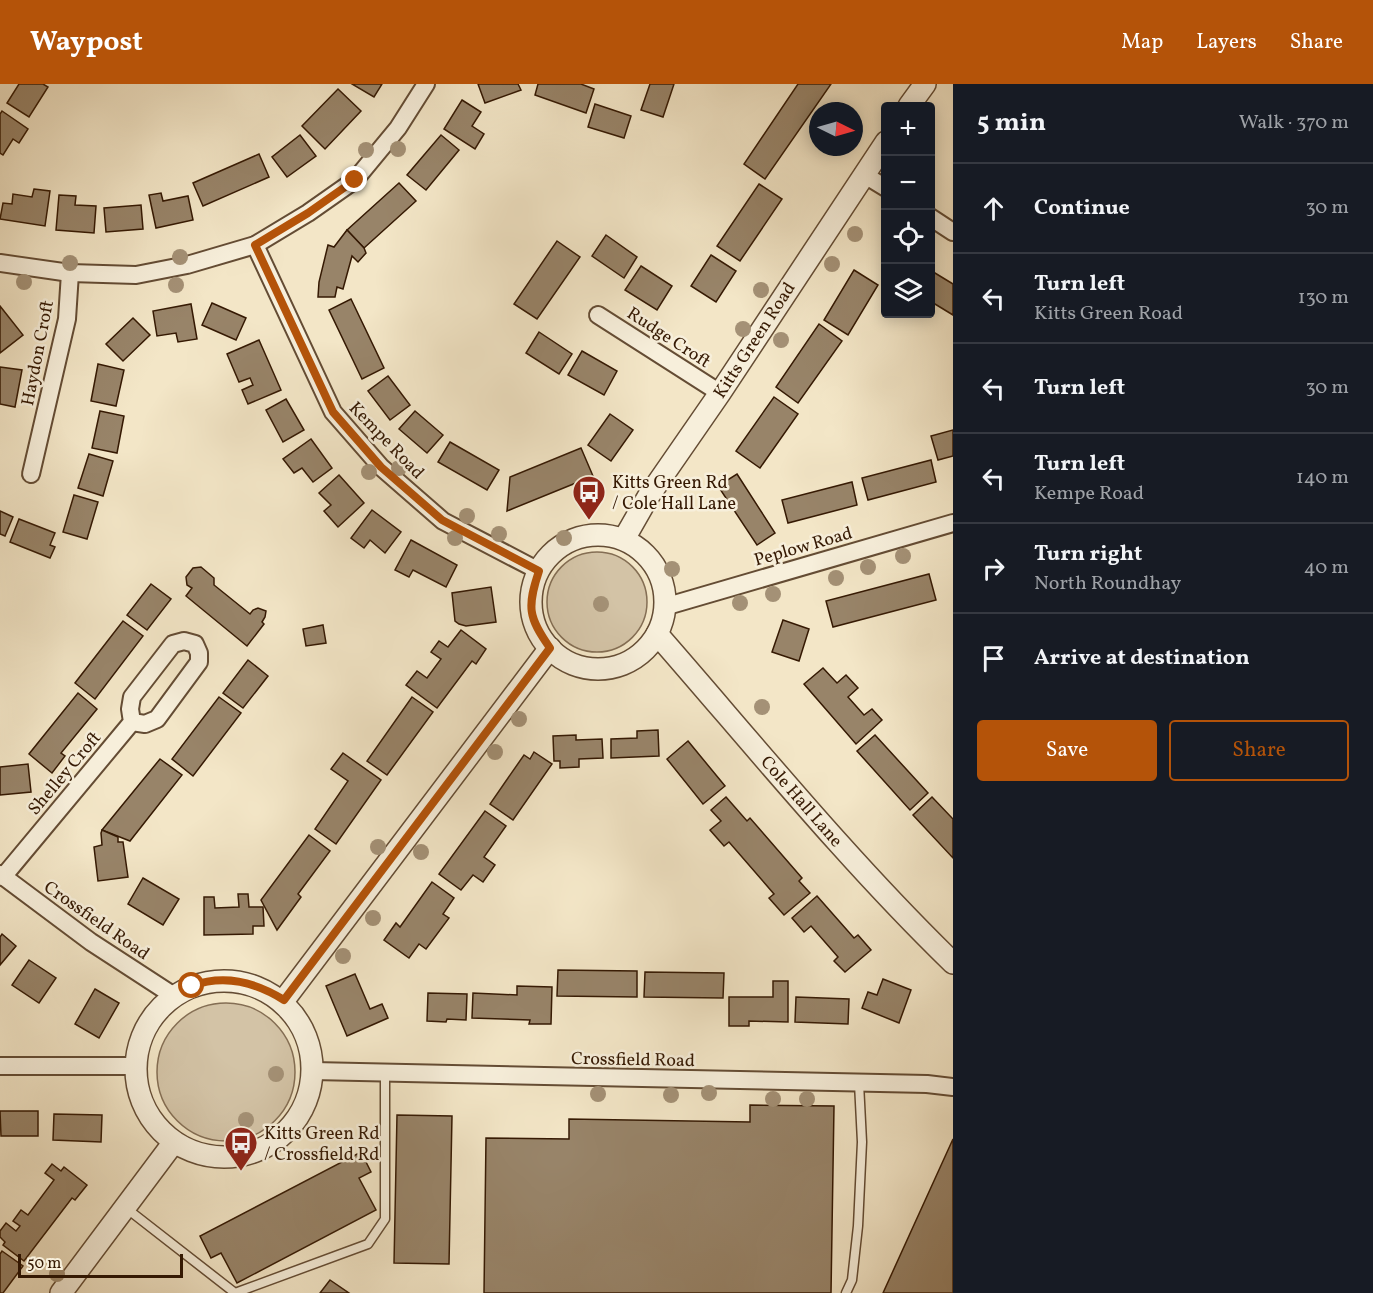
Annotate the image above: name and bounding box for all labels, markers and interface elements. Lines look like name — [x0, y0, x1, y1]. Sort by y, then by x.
text: Waypost — [30, 23, 143, 62]
text: Map — [1121, 28, 1163, 57]
text: Layers — [1196, 28, 1257, 57]
text: Share — [1290, 28, 1343, 57]
north arrow — [809, 102, 863, 156]
map controls — [881, 102, 935, 318]
button: + — [881, 102, 935, 156]
text: 5 min — [977, 105, 1046, 141]
text: Walk · 370 m — [1239, 109, 1349, 137]
button: − — [881, 156, 935, 210]
route end — [341, 166, 367, 192]
icon: ahead — [977, 192, 1010, 225]
text: Continue — [1034, 193, 1130, 224]
text: 30 m — [1305, 194, 1349, 222]
button: locate — [881, 210, 935, 264]
button: layers — [881, 264, 935, 318]
text: Turn left — [1034, 269, 1125, 300]
street label: Kitts Green Road — [708, 278, 802, 404]
icon: left — [977, 282, 1010, 315]
text: 130 m — [1298, 284, 1349, 312]
street label: Haydon Croft — [16, 298, 61, 408]
text: Kitts Green Road — [1034, 300, 1183, 328]
street label: Rudge Croft — [621, 302, 715, 375]
icon: left — [977, 372, 1010, 405]
text: Turn left — [1034, 373, 1125, 404]
text: 30 m — [1305, 374, 1349, 402]
street label: Kempe Road — [343, 397, 429, 485]
text: Turn left — [1034, 449, 1125, 480]
icon: left — [977, 462, 1010, 495]
text: 140 m — [1296, 464, 1349, 492]
place label: Kitts Green Rd / Cole Hall Lane — [612, 471, 736, 517]
bus stop icon: Kitts Green Rd / Cole Hall Lane — [571, 474, 607, 521]
text: Kempe Road — [1034, 480, 1144, 508]
street label: Peplow Road — [751, 521, 855, 573]
text: Turn right — [1034, 539, 1142, 570]
icon: right — [977, 552, 1010, 585]
text: 40 m — [1304, 554, 1349, 582]
text: North Roundhay — [1034, 570, 1181, 598]
icon: arrive — [977, 642, 1010, 675]
text: Arrive at destination — [1034, 643, 1250, 674]
button: Save — [977, 720, 1157, 781]
button: Share — [1169, 720, 1349, 781]
street label: Shelley Croft — [23, 727, 108, 821]
street label: Cole Hall Lane — [754, 751, 848, 853]
street label: Crossfield Road — [38, 875, 154, 967]
route start — [178, 972, 204, 998]
street label: Crossfield Road — [571, 1047, 695, 1074]
place label: Kitts Green Rd / Crossfield Rd — [264, 1122, 380, 1168]
bus stop icon: Kitts Green Rd / Crossfield Rd — [223, 1125, 259, 1172]
scale bar — [18, 1251, 183, 1278]
text: 50 m — [27, 1253, 61, 1275]

